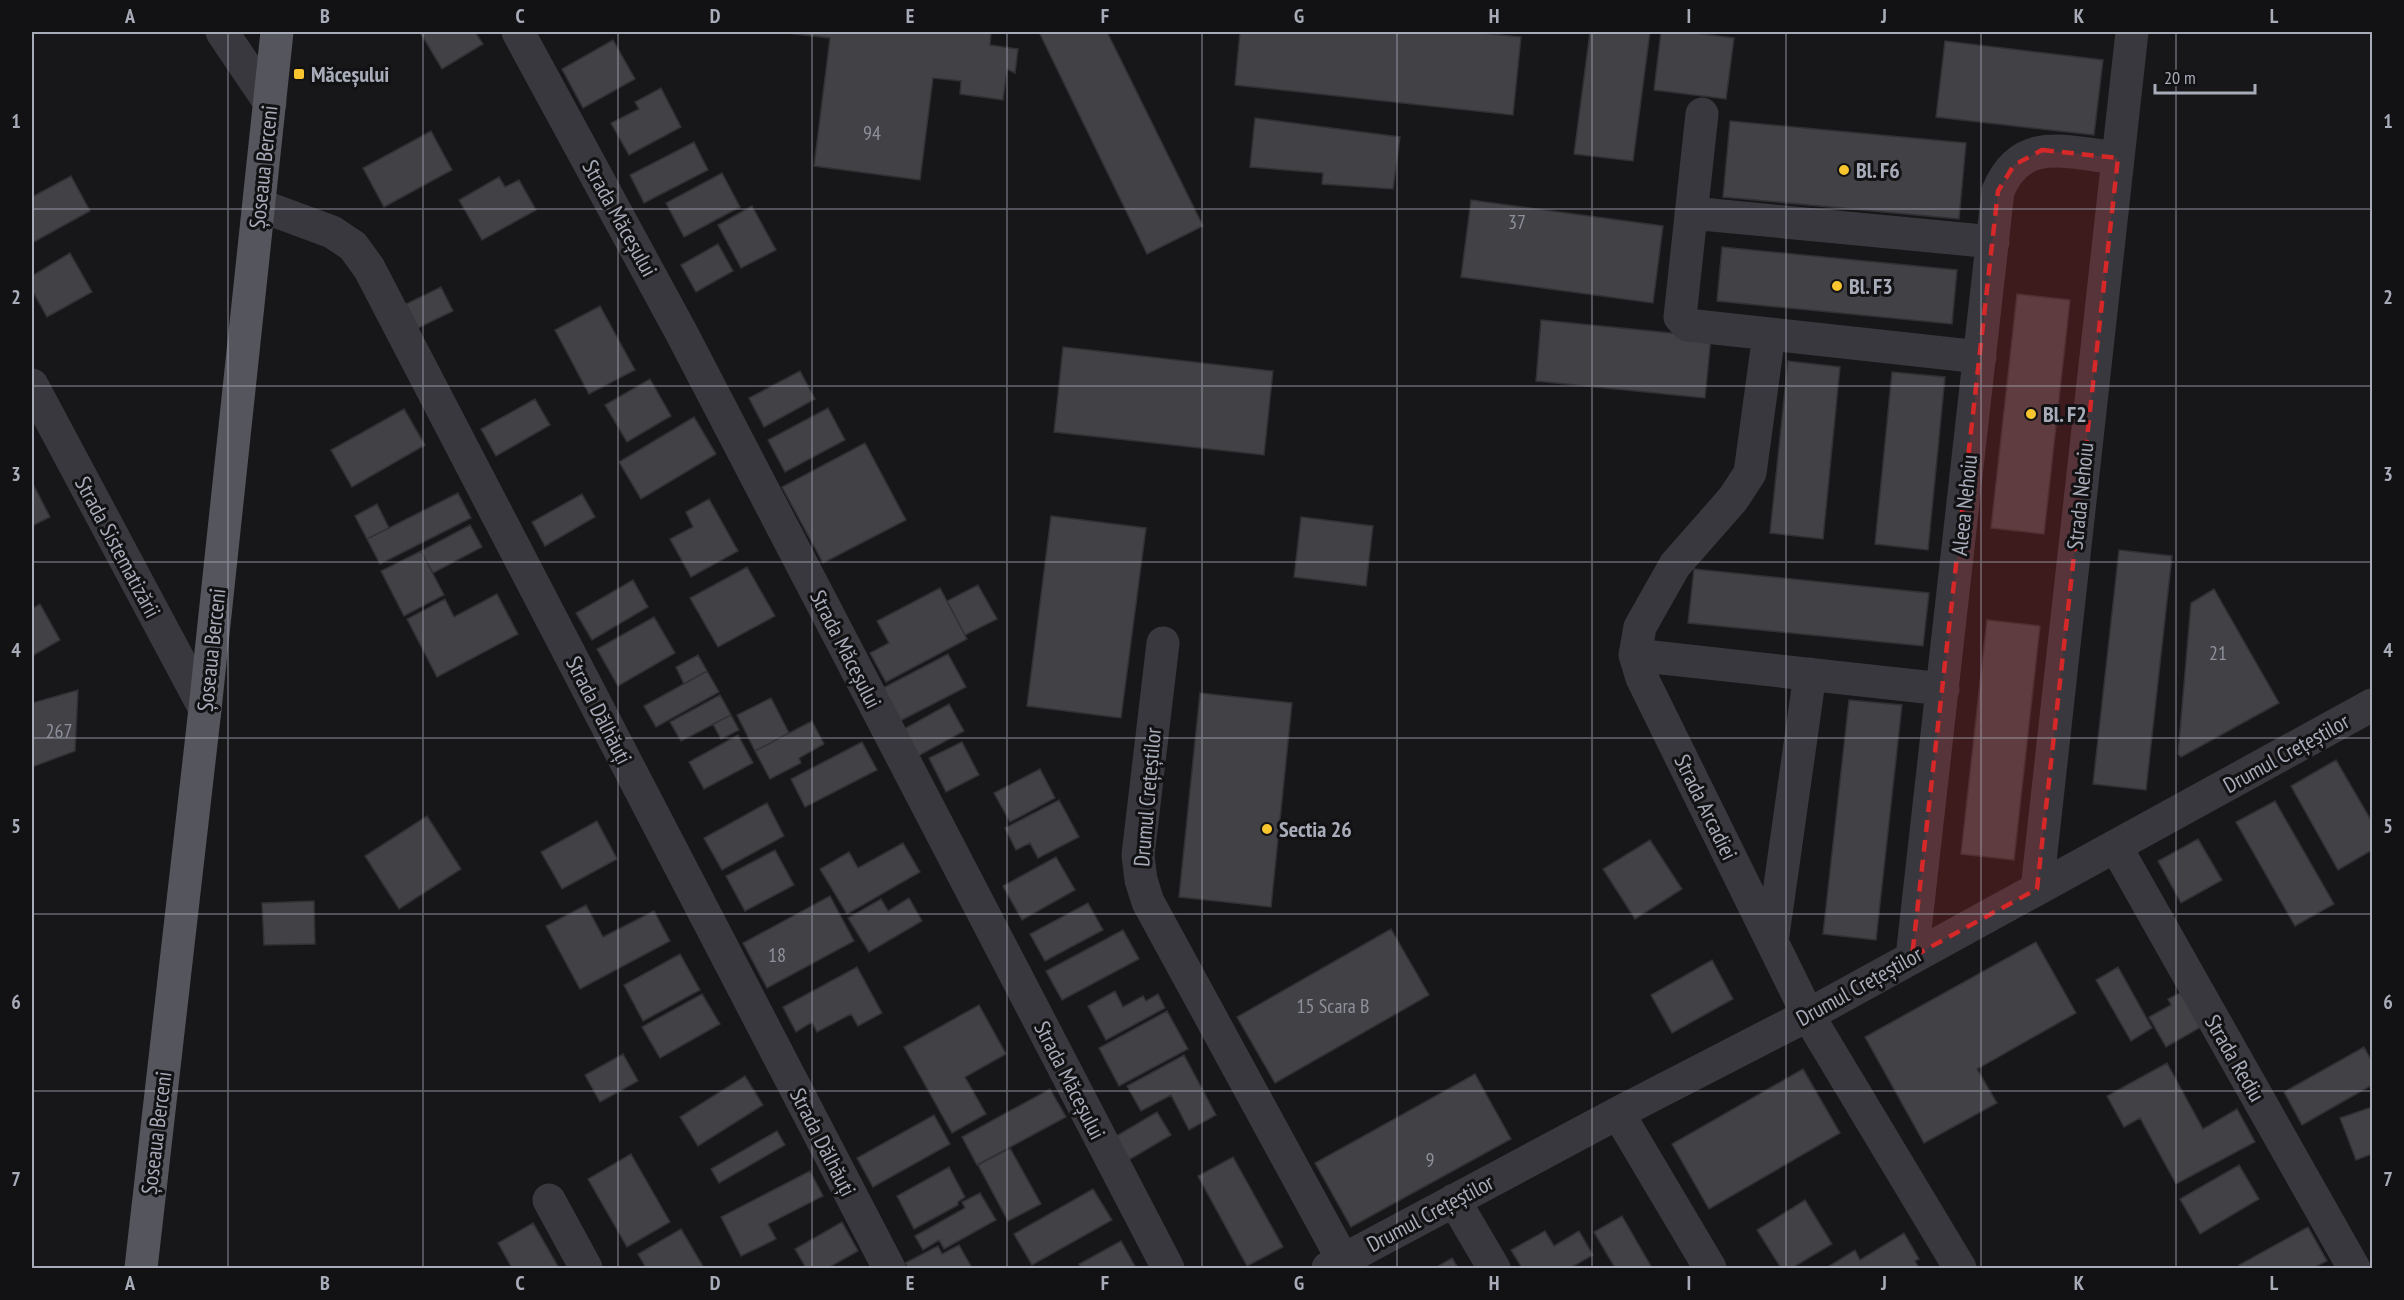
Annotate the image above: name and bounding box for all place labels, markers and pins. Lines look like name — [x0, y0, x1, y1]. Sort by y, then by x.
place label: Măceșului — [311, 60, 389, 88]
marker: Măceșului — [292, 67, 306, 81]
place label: Bl. F6 — [1856, 156, 1900, 184]
marker: Bl. F6 — [1837, 163, 1851, 177]
place label: Bl. F3 — [1849, 272, 1893, 300]
marker: Bl. F3 — [1830, 279, 1844, 293]
place label: Bl. F2 — [2043, 400, 2087, 428]
marker: Bl. F2 — [2024, 407, 2038, 421]
place label: Sectia 26 — [1279, 815, 1352, 843]
marker: Sectia 26 — [1260, 822, 1274, 836]

